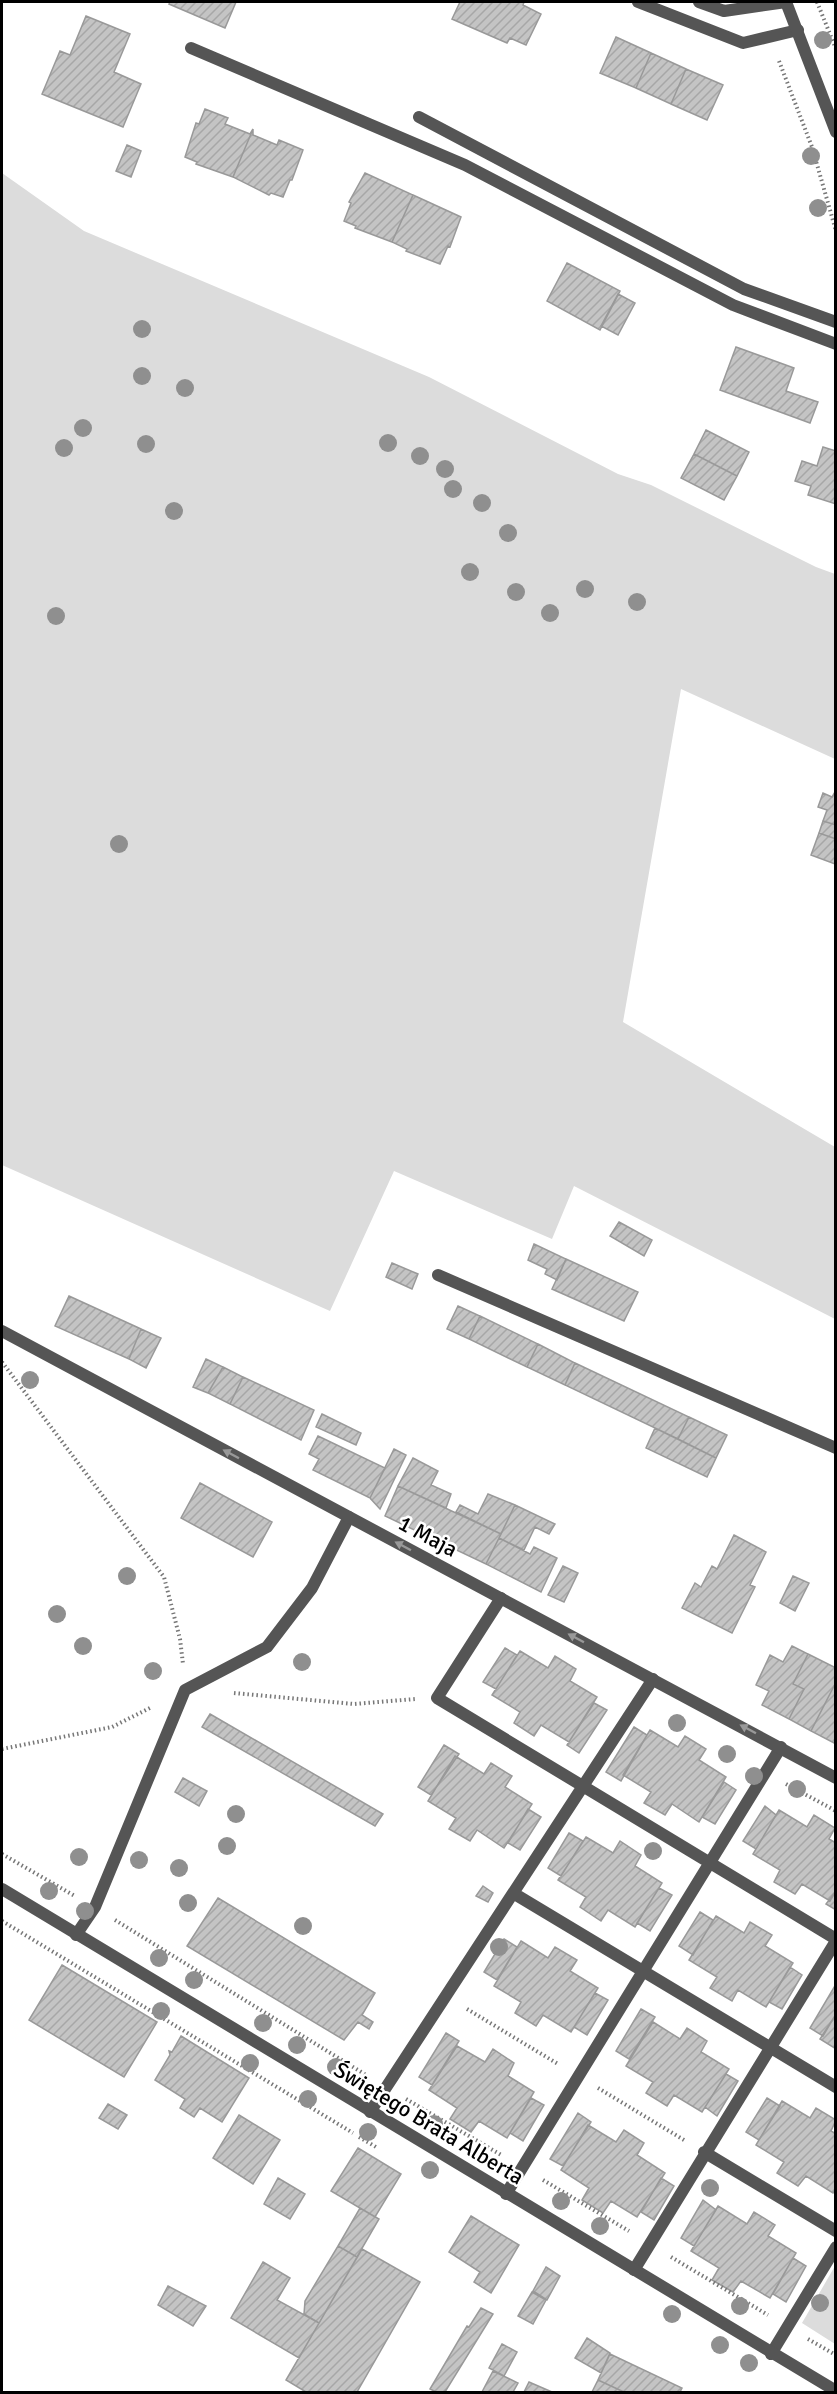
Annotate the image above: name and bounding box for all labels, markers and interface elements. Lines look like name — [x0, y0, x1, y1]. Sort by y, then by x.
one-way arrow — [223, 1449, 240, 1459]
street label: 1 Maja — [394, 1509, 462, 1563]
one-way arrow — [395, 1541, 412, 1551]
one-way arrow — [567, 1633, 584, 1643]
one-way arrow — [739, 1724, 756, 1734]
street label: Świętego Brata Alberta — [329, 2056, 529, 2190]

